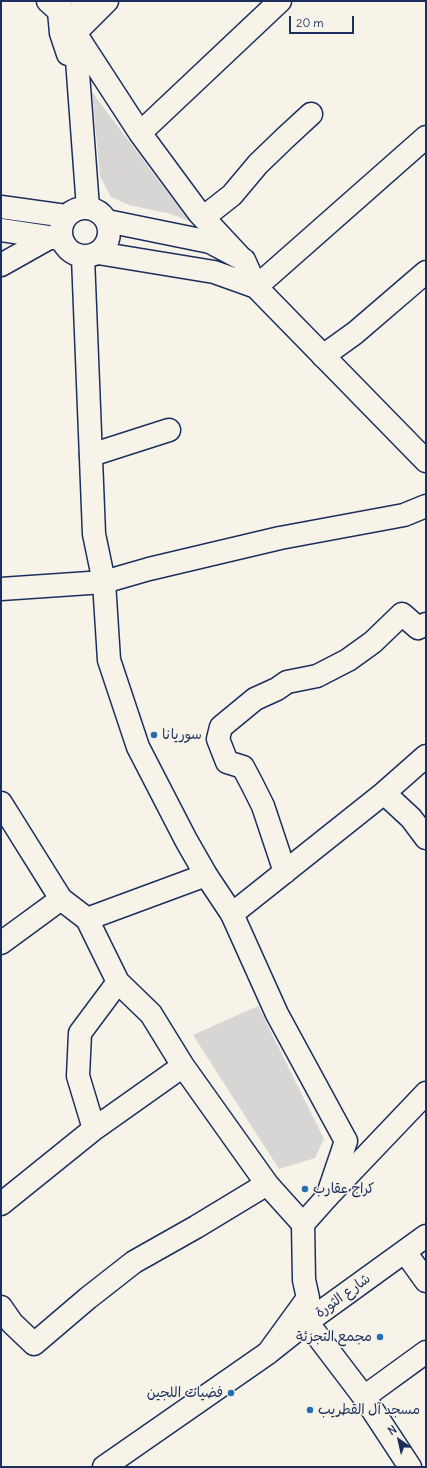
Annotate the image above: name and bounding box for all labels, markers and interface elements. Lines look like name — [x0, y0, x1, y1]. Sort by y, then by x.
scale bar — [291, 8, 356, 34]
text: 20 m — [296, 15, 324, 30]
place label: سوريانا — [162, 727, 202, 743]
marker: سوريانا — [149, 730, 159, 740]
place label: كراج عقارب — [313, 1181, 375, 1197]
marker: كراج عقارب — [300, 1184, 310, 1194]
street label: شارع الثورة — [312, 1270, 374, 1322]
place label: مجمع التجزئة — [296, 1329, 372, 1345]
marker: مجمع التجزئة — [375, 1332, 385, 1342]
place label: فضيات اللجين — [147, 1385, 223, 1401]
marker: فضيات اللجين — [226, 1388, 236, 1398]
place label: مسجد آل القطريب — [318, 1402, 420, 1418]
marker: مسجد آل القطريب — [305, 1405, 315, 1415]
north arrow — [379, 1420, 419, 1460]
text: N — [385, 1422, 399, 1438]

